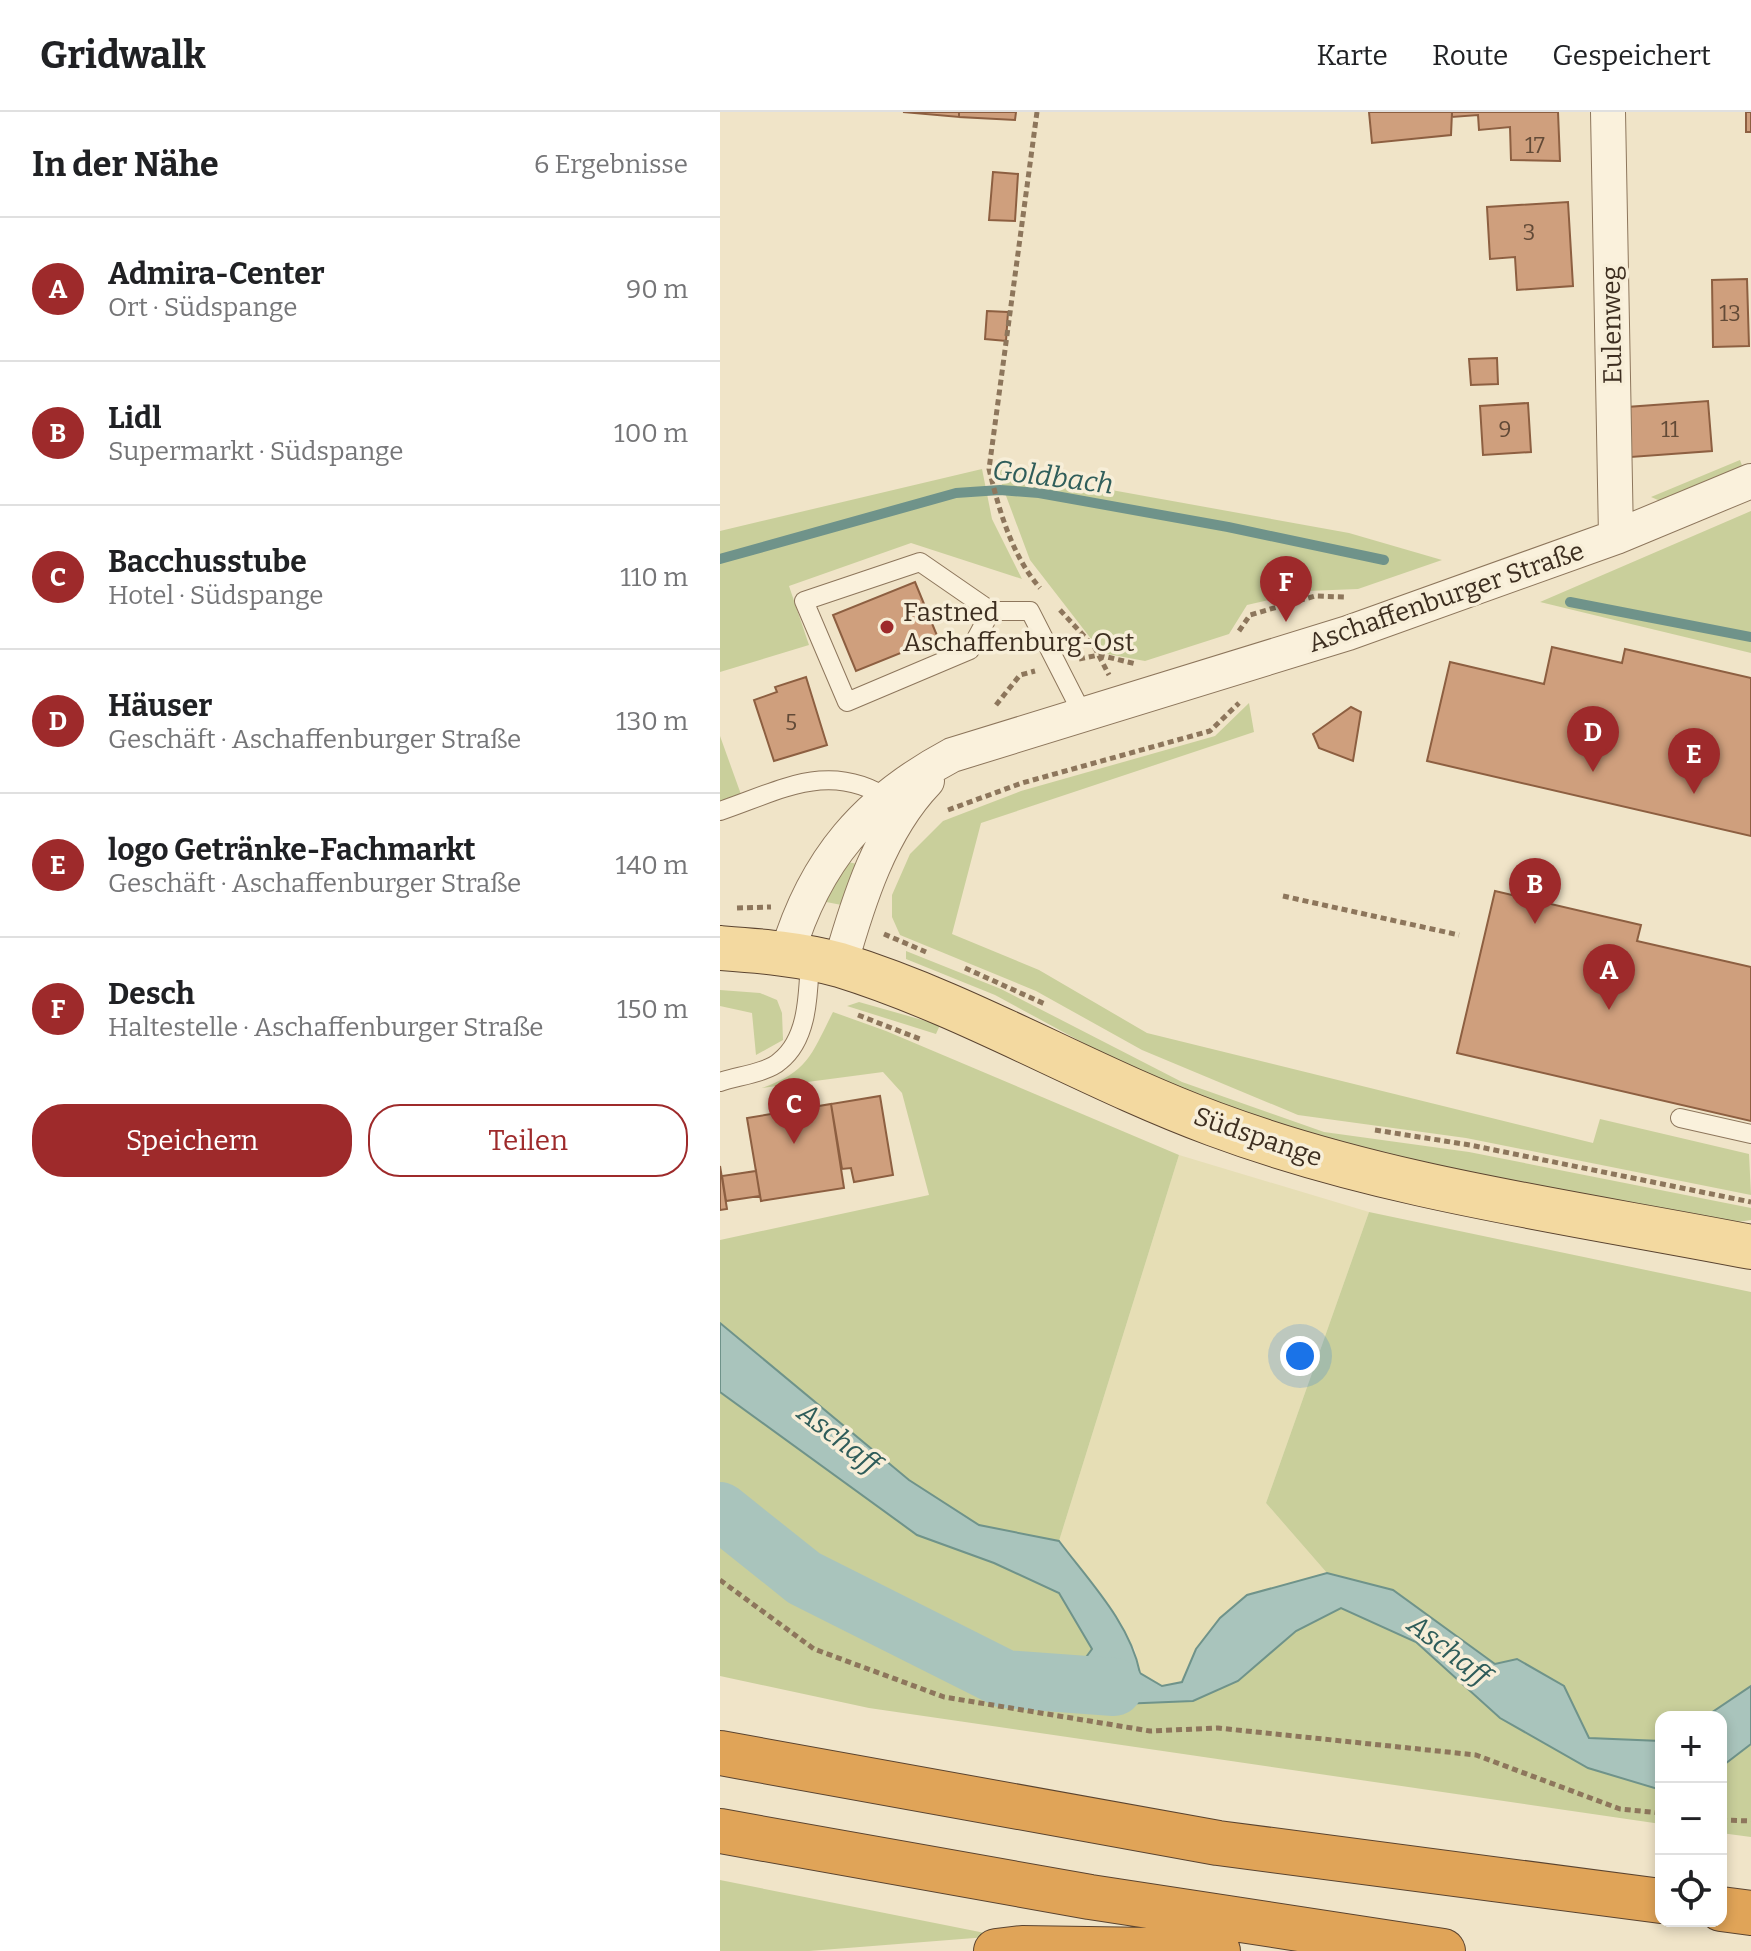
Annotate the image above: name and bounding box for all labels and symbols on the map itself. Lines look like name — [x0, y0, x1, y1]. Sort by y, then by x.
house number: 17 — [1525, 132, 1545, 159]
house number: 3 — [1523, 219, 1535, 246]
street label: Eulenweg — [1595, 266, 1629, 384]
house number: 13 — [1719, 300, 1741, 327]
house number: 9 — [1499, 416, 1511, 443]
house number: 11 — [1661, 416, 1679, 443]
water label: Goldbach — [991, 453, 1115, 501]
street label: Aschaffenburger Straße — [1304, 535, 1588, 659]
pin: F — [1260, 556, 1312, 622]
place label: Fastned Aschaffenburg-Ost — [903, 597, 1135, 658]
marker: Fastned Aschaffenburg-Ost — [878, 618, 896, 636]
pin: D — [1567, 706, 1619, 772]
house number: 5 — [785, 709, 797, 736]
pin: E — [1668, 728, 1720, 794]
pin: B — [1509, 858, 1561, 924]
pin: A — [1583, 944, 1635, 1010]
pin: C — [768, 1078, 820, 1144]
street label: Südspange — [1190, 1101, 1326, 1173]
your location — [1280, 1336, 1320, 1376]
water label: Aschaff — [790, 1395, 889, 1482]
water label: Aschaff — [1400, 1607, 1499, 1694]

